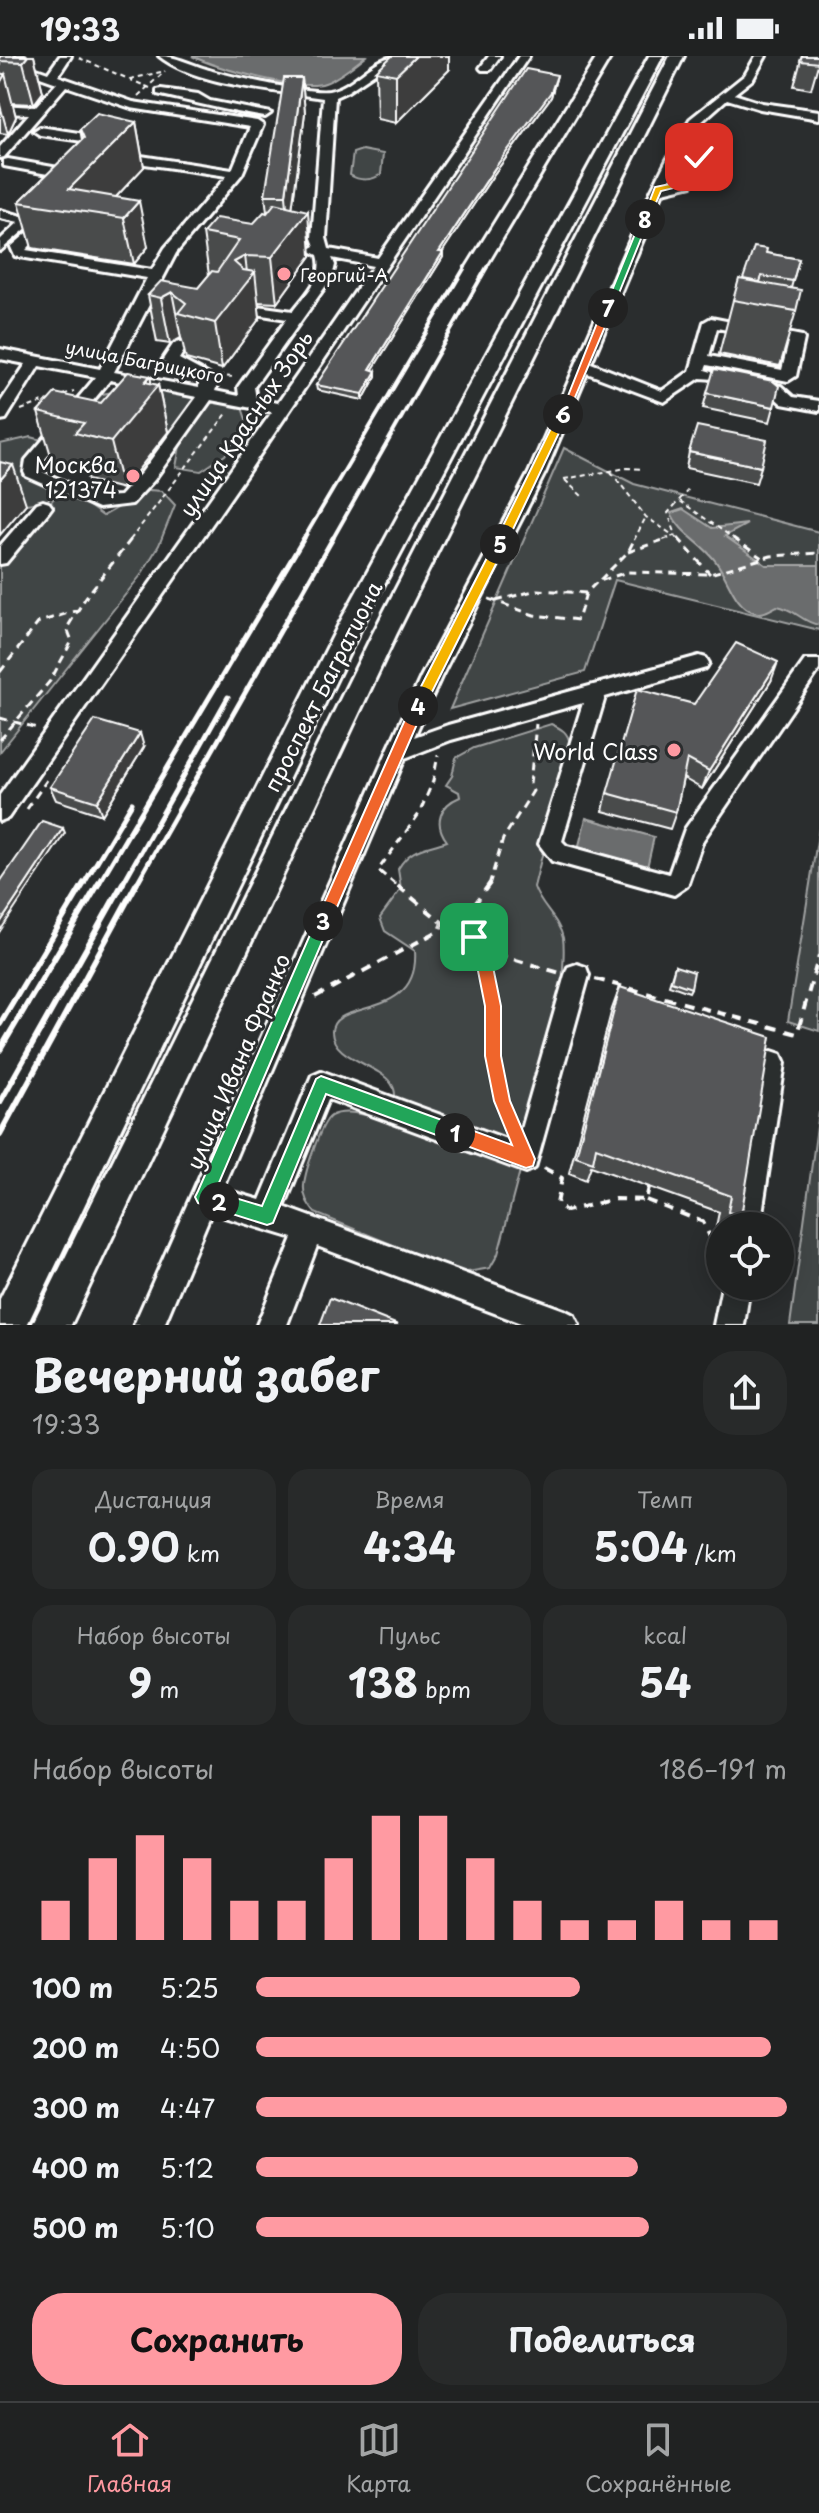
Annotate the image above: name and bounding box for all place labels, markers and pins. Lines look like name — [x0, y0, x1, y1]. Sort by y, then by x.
pin — [665, 123, 733, 191]
pin: 8 — [625, 199, 665, 239]
place label: Георгий-А — [300, 261, 388, 288]
marker: Георгий-А — [275, 265, 293, 283]
pin: 7 — [588, 288, 628, 328]
pin: 6 — [543, 394, 583, 434]
place label: Москва 121374 — [35, 447, 117, 505]
marker: Москва 121374 — [124, 467, 142, 485]
pin: 5 — [480, 524, 520, 564]
pin: 4 — [398, 686, 438, 726]
place label: World Class — [533, 734, 658, 767]
marker: World Class — [665, 741, 683, 759]
pin: 3 — [303, 901, 343, 941]
pin — [440, 903, 508, 971]
pin: 1 — [435, 1113, 475, 1153]
pin: 2 — [199, 1182, 239, 1222]

